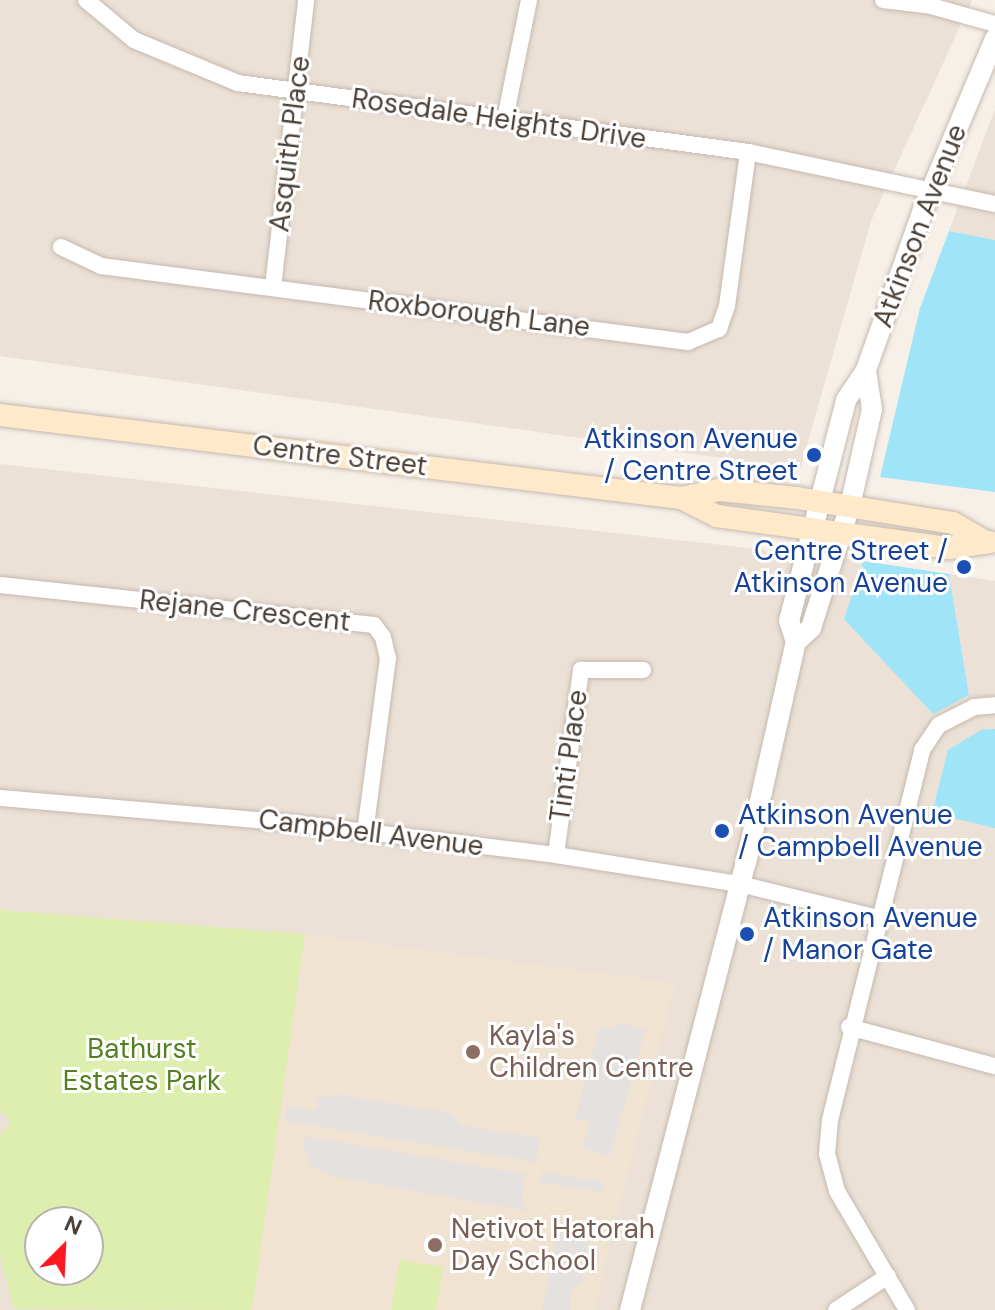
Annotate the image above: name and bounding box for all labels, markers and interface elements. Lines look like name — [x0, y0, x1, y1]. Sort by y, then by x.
street label: Asquith Place — [263, 54, 317, 234]
street label: Rosedale Heights Drive — [350, 82, 648, 156]
street label: Atkinson Avenue — [866, 120, 974, 332]
street label: Roxborough Lane — [366, 284, 592, 344]
place label: Atkinson Avenue / Centre Street — [583, 422, 798, 488]
street label: Centre Street — [251, 429, 429, 483]
marker: Atkinson Avenue / Centre Street — [805, 446, 823, 464]
place label: Centre Street / Atkinson Avenue — [733, 534, 948, 600]
marker: Centre Street / Atkinson Avenue — [955, 558, 973, 576]
street label: Rejane Crescent — [138, 583, 352, 639]
street label: Tinti Place — [543, 688, 595, 824]
place label: Atkinson Avenue / Campbell Avenue — [738, 798, 983, 864]
street label: Campbell Avenue — [257, 803, 485, 863]
marker: Atkinson Avenue / Campbell Avenue — [713, 822, 731, 840]
place label: Atkinson Avenue / Manor Gate — [763, 901, 978, 967]
marker: Atkinson Avenue / Manor Gate — [738, 925, 756, 943]
place label: Kayla's Children Centre — [489, 1019, 694, 1085]
park label: Bathurst Estates Park — [63, 1032, 221, 1098]
marker: Kayla's Children Centre — [464, 1043, 482, 1061]
north arrow — [24, 1206, 104, 1286]
text: N — [60, 1209, 86, 1242]
place label: Netivot Hatorah Day School — [451, 1212, 655, 1278]
marker: Netivot Hatorah Day School — [426, 1236, 444, 1254]

